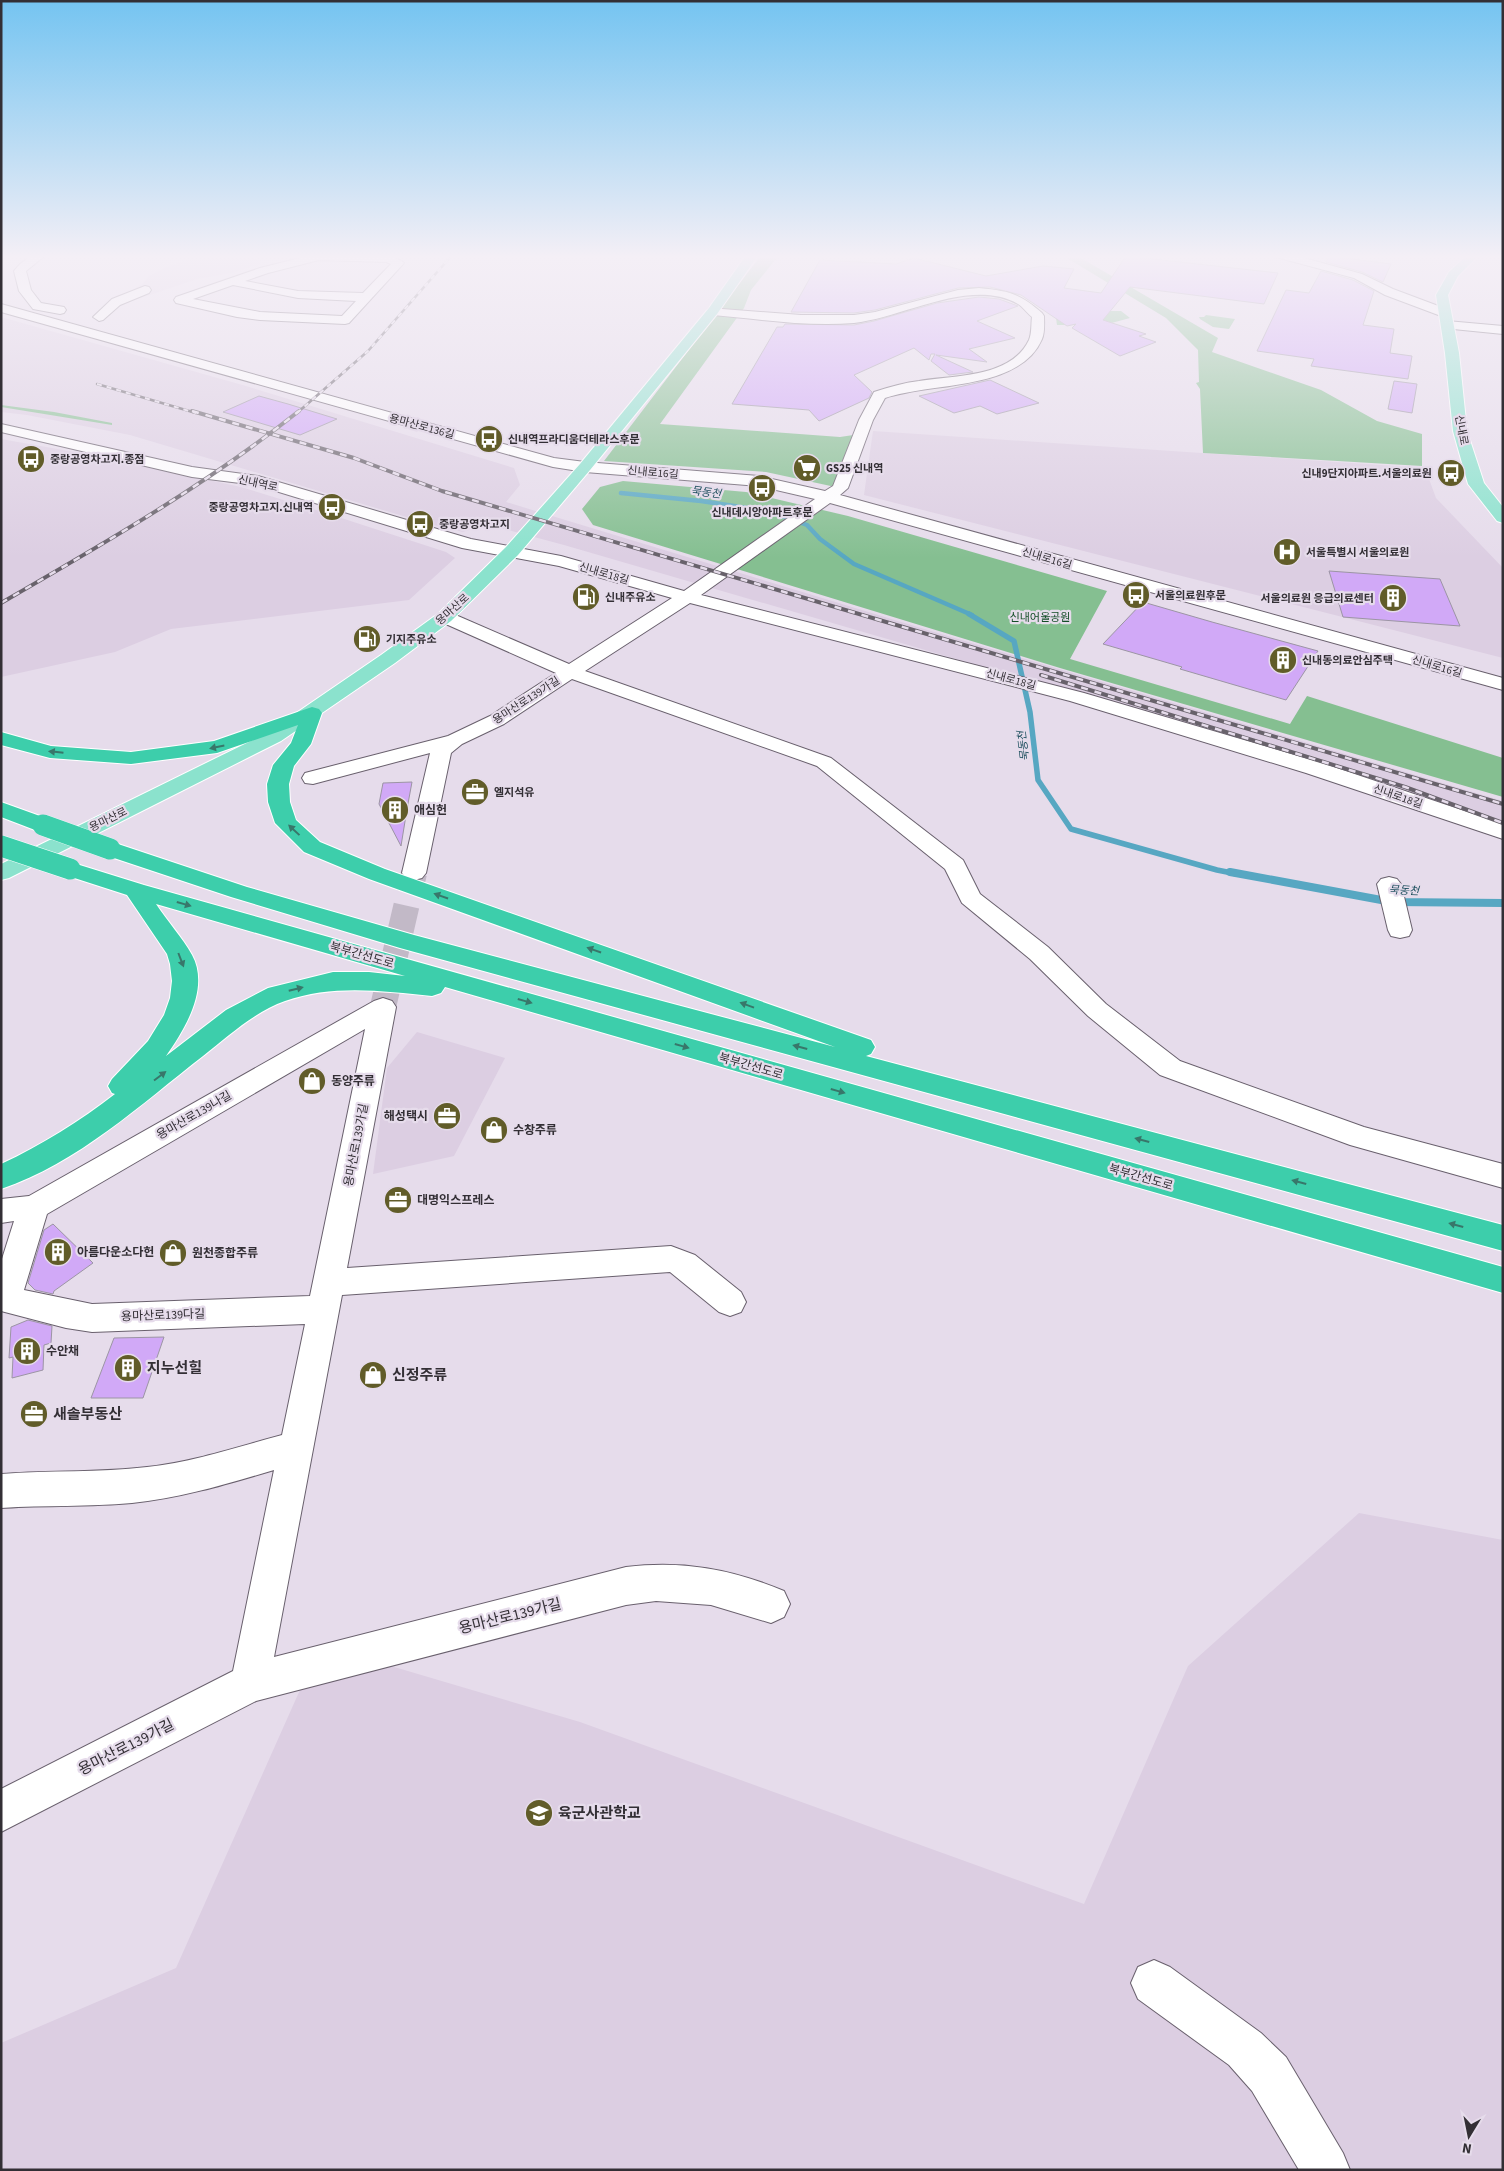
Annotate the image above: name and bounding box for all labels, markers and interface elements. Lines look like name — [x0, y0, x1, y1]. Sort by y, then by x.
street label: 용마산로136길 — [388, 411, 456, 442]
street label: 신내로 — [1451, 414, 1472, 446]
bus stop icon: 신내역프라디움더테라스후문 — [474, 424, 504, 454]
place label: 신내역프라디움더테라스후문 — [508, 432, 640, 447]
bus stop icon: 중랑공영차고지.종점 — [16, 444, 46, 474]
place label: 중랑공영차고지.종점 — [50, 452, 144, 467]
supermarket icon: GS25 신내역 — [792, 453, 822, 483]
bus stop icon: 신내9단지아파트.서울의료원 — [1436, 458, 1466, 488]
place label: GS25 신내역 — [826, 461, 883, 476]
street label: 신내로16길 — [627, 463, 679, 482]
place label: 신내9단지아파트.서울의료원 — [1301, 466, 1432, 481]
street label: 신내역로 — [237, 472, 279, 495]
bus stop icon: 신내데시앙아파트후문 — [747, 473, 777, 503]
water label: 묵동천 — [690, 483, 724, 502]
bus stop icon: 중랑공영차고지.신내역 — [317, 492, 347, 522]
place label: 중랑공영차고지.신내역 — [209, 500, 313, 515]
place label: 신내데시앙아파트후문 — [711, 505, 813, 520]
bus stop icon: 중랑공영차고지 — [405, 509, 435, 539]
place label: 중랑공영차고지 — [439, 517, 510, 532]
hospital icon: 서울특별시 서울의료원 — [1272, 537, 1302, 567]
street label: 신내로16길 — [1020, 544, 1074, 573]
place label: 서울특별시 서울의료원 — [1306, 545, 1409, 560]
street label: 신내로18길 — [577, 559, 631, 588]
bus stop icon: 서울의료원후문 — [1121, 580, 1151, 610]
fuel station icon: 신내주유소 — [571, 582, 601, 612]
building icon: 서울의료원 응급의료센터 — [1378, 583, 1408, 613]
place label: 서울의료원후문 — [1155, 588, 1226, 603]
street label: 용마산로 — [432, 590, 472, 628]
place label: 신내주유소 — [605, 590, 656, 605]
place label: 서울의료원 응급의료센터 — [1260, 591, 1374, 606]
park label: 신내어울공원 — [1010, 610, 1070, 625]
fuel station icon: 기지주유소 — [352, 624, 382, 654]
place label: 기지주유소 — [386, 632, 437, 647]
building icon: 신내동의료안심주택 — [1268, 645, 1298, 675]
street label: 신내로16길 — [1410, 652, 1464, 681]
place label: 신내동의료안심주택 — [1302, 653, 1393, 668]
street label: 신내로18길 — [984, 666, 1038, 693]
street label: 용마산로139가길 — [490, 673, 563, 728]
water label: 묵동천 — [1014, 728, 1033, 762]
one-way arrow — [209, 743, 225, 751]
one-way arrow — [47, 748, 63, 756]
office icon: 엘지석유 — [460, 777, 490, 807]
street label: 신내로18길 — [1371, 781, 1425, 812]
place label: 엘지석유 — [494, 785, 534, 800]
building icon: 애심헌 — [380, 795, 410, 825]
place label: 애심헌 — [414, 802, 447, 819]
street label: 용마산로 — [87, 804, 130, 835]
one-way arrow — [288, 824, 300, 836]
water label: 묵동천 — [1388, 882, 1421, 899]
one-way arrow — [433, 892, 448, 900]
one-way arrow — [176, 900, 192, 908]
street label: 북부간선도로 — [328, 938, 396, 973]
one-way arrow — [586, 946, 601, 954]
one-way arrow — [177, 953, 185, 968]
one-way arrow — [288, 985, 303, 993]
one-way arrow — [518, 998, 533, 1006]
one-way arrow — [739, 1001, 754, 1009]
one-way arrow — [674, 1043, 689, 1051]
one-way arrow — [792, 1043, 807, 1051]
street label: 북부간선도로 — [717, 1049, 785, 1084]
shop icon: 동양주류 — [297, 1066, 327, 1096]
one-way arrow — [153, 1070, 166, 1081]
place label: 동양주류 — [331, 1073, 375, 1090]
street label: 용마산로139나길 — [154, 1087, 235, 1144]
one-way arrow — [830, 1087, 845, 1095]
office icon: 해성택시 — [432, 1101, 462, 1131]
street label: 용마산로139가길 — [340, 1102, 373, 1188]
place label: 해성택시 — [384, 1108, 428, 1125]
shop icon: 수창주류 — [479, 1115, 509, 1145]
place label: 수창주류 — [513, 1122, 557, 1139]
one-way arrow — [1135, 1135, 1150, 1143]
street label: 북부간선도로 — [1107, 1160, 1175, 1195]
one-way arrow — [1291, 1178, 1306, 1186]
office icon: 대명익스프레스 — [383, 1185, 413, 1215]
place label: 대명익스프레스 — [417, 1192, 494, 1209]
one-way arrow — [1448, 1221, 1463, 1229]
building icon: 아름다운소다헌 — [43, 1237, 73, 1267]
shop icon: 원천종합주류 — [158, 1238, 188, 1268]
place label: 아름다운소다헌 — [77, 1244, 154, 1261]
place label: 원천종합주류 — [192, 1245, 258, 1262]
street label: 용마산로139다길 — [121, 1306, 205, 1325]
building icon: 수안채 — [12, 1336, 42, 1366]
place label: 수안채 — [46, 1343, 79, 1360]
building icon: 지누선힐 — [113, 1353, 143, 1383]
place label: 지누선힐 — [147, 1358, 202, 1379]
shop icon: 신정주류 — [358, 1360, 388, 1390]
place label: 신정주류 — [392, 1365, 447, 1386]
office icon: 새솔부동산 — [19, 1399, 49, 1429]
place label: 새솔부동산 — [53, 1404, 122, 1425]
street label: 용마산로139가길 — [457, 1594, 564, 1639]
street label: 용마산로139가길 — [75, 1714, 178, 1781]
school or university icon: 육군사관학교 — [524, 1798, 554, 1828]
place label: 육군사관학교 — [558, 1803, 641, 1824]
north arrow — [1444, 2111, 1494, 2161]
text: N — [1461, 2137, 1473, 2158]

